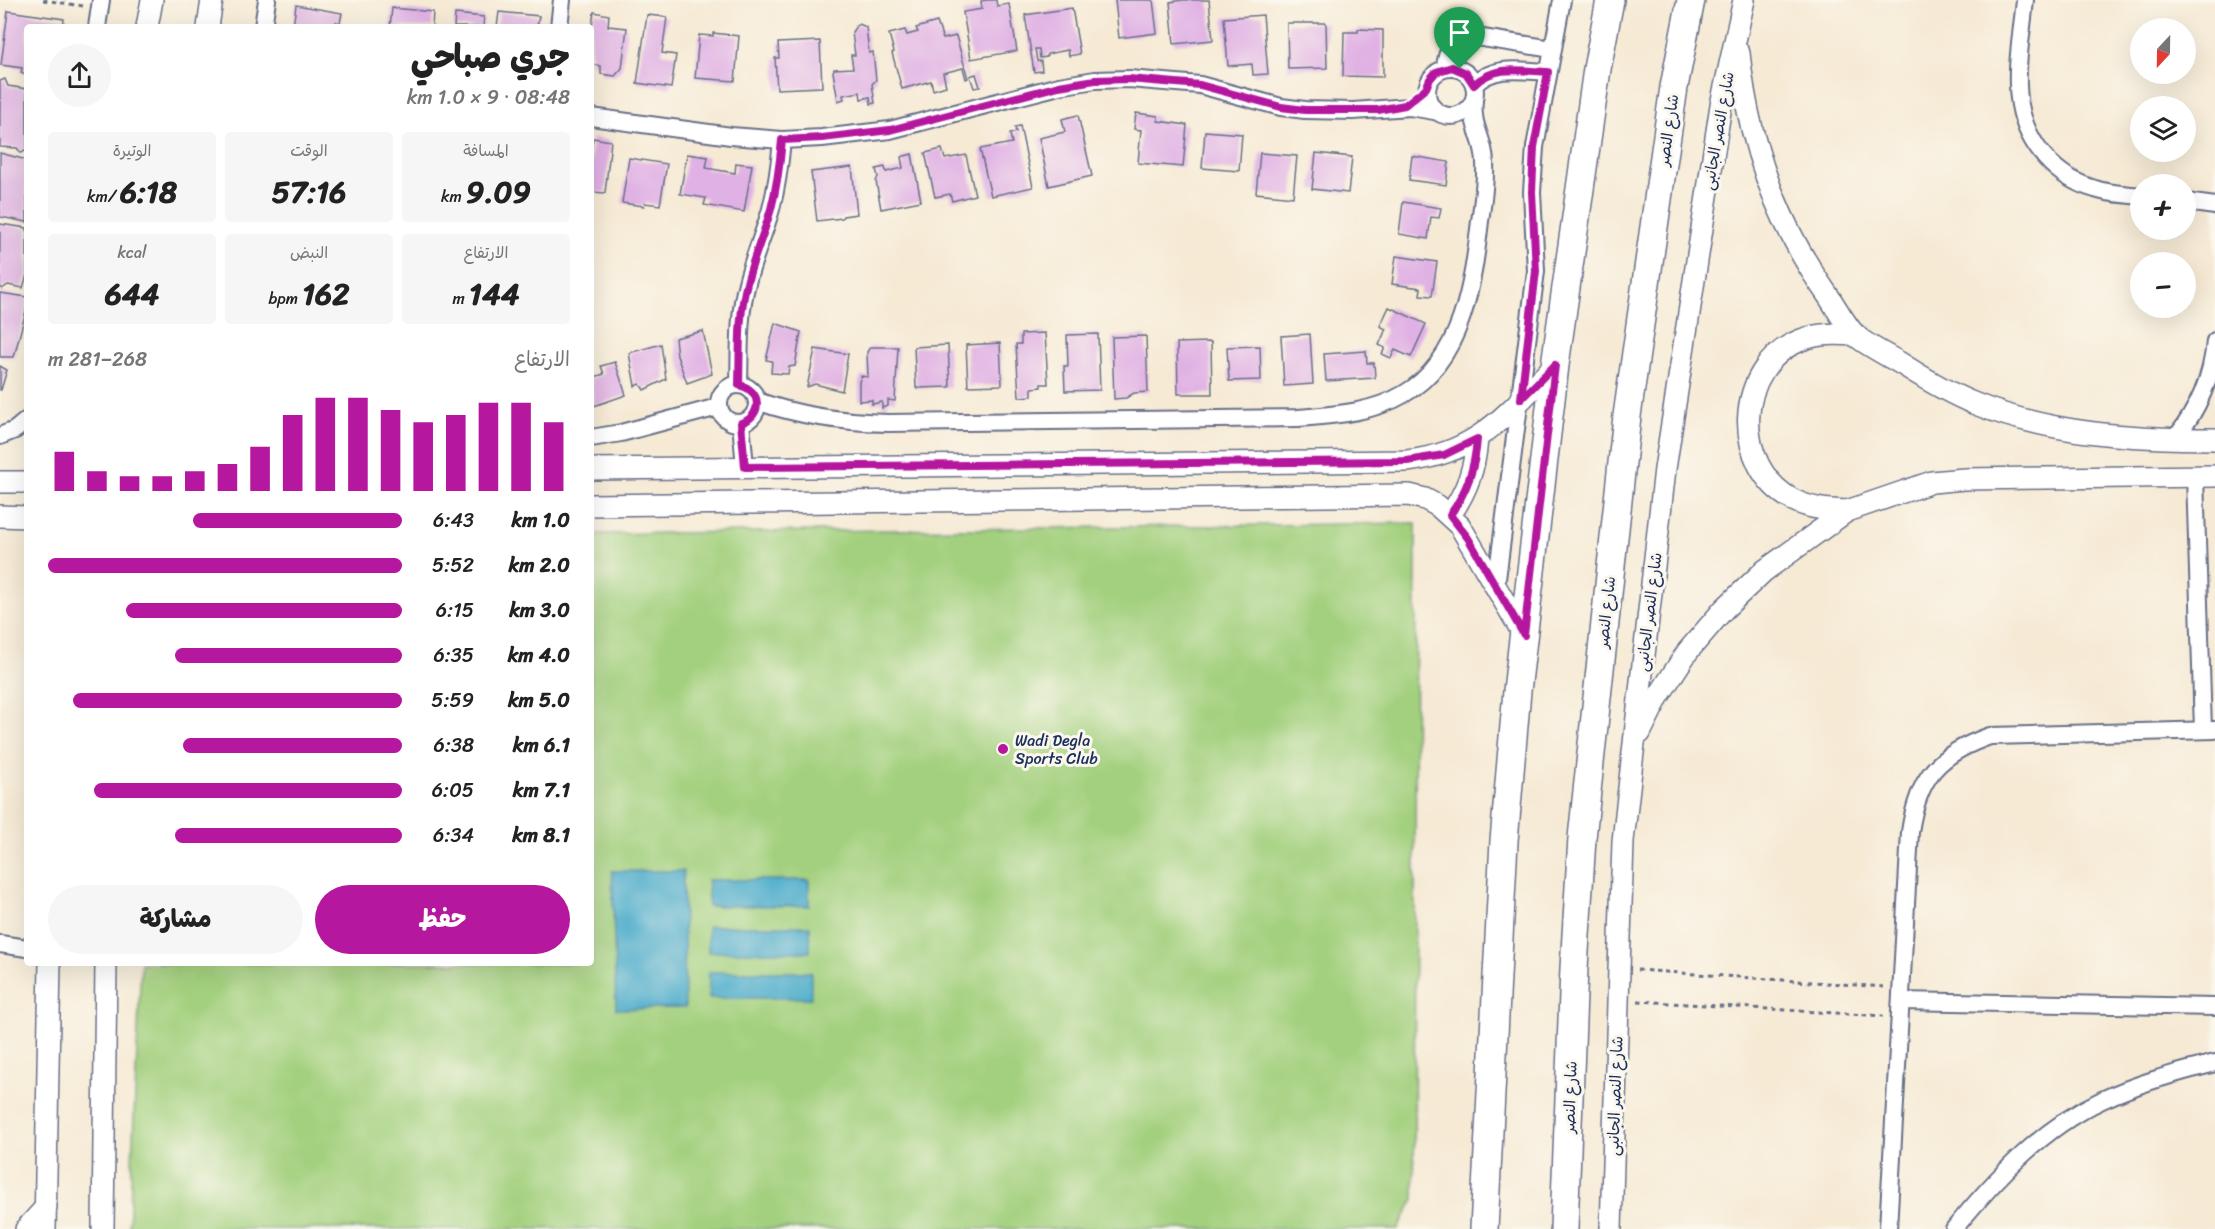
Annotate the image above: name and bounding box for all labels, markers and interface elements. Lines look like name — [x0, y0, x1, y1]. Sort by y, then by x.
pin — [1434, 7, 1485, 69]
icon: arrive — [1443, 16, 1476, 49]
north arrow — [2130, 18, 2196, 84]
map controls — [2130, 18, 2196, 318]
text: جري صباحي — [411, 28, 570, 86]
button: share — [48, 44, 111, 107]
street label: شارع النصر الجانبى — [1693, 69, 1743, 193]
text: 08:48 · 9 × 1.0 km — [407, 80, 570, 115]
street label: شارع النصر — [1648, 92, 1687, 170]
button: layers — [2130, 96, 2196, 162]
text: الوتيرة — [113, 136, 151, 165]
text: الوقت — [290, 136, 328, 165]
text: المسافة — [463, 136, 509, 165]
text: 6:18 — [120, 165, 177, 219]
text: 57:16 — [272, 165, 346, 219]
text: 9.09 — [466, 165, 531, 219]
button: + — [2130, 174, 2196, 240]
text: /km — [87, 182, 120, 211]
text: km — [441, 182, 466, 211]
text: kcal — [117, 238, 147, 267]
text: النبض — [290, 238, 328, 267]
text: الارتفاع — [464, 238, 508, 267]
button: − — [2130, 252, 2196, 318]
text: 644 — [105, 267, 159, 321]
text: 162 — [302, 267, 349, 321]
text: 144 — [469, 267, 519, 321]
text: bpm — [269, 284, 302, 313]
text: m — [453, 284, 469, 313]
text: 268–281 m — [48, 342, 147, 377]
text: الارتفاع — [514, 342, 570, 377]
text: 6:43 — [433, 503, 474, 538]
text: 1.0 km — [512, 503, 570, 538]
text: 5:52 — [432, 548, 474, 583]
text: 2.0 km — [509, 548, 570, 583]
street label: شارع النصر الجانبى — [1627, 551, 1671, 673]
street label: شارع النصر — [1588, 575, 1624, 651]
text: 6:15 — [436, 593, 474, 628]
text: 3.0 km — [509, 593, 570, 628]
text: 6:35 — [433, 638, 474, 673]
text: 4.0 km — [508, 638, 570, 673]
text: 5:59 — [431, 683, 474, 718]
text: 5.0 km — [508, 683, 570, 718]
place label: Wadi Degla Sports Club — [1015, 726, 1098, 773]
text: 6:38 — [434, 728, 474, 763]
text: 6.1 km — [513, 728, 570, 763]
marker: Wadi Degla Sports Club — [996, 742, 1010, 756]
text: 6:05 — [432, 773, 474, 808]
text: 7.1 km — [513, 773, 570, 808]
text: 6:34 — [433, 818, 474, 853]
text: 8.1 km — [512, 818, 570, 853]
button: مشاركة — [48, 885, 303, 954]
button: حفظ — [315, 885, 570, 954]
street label: شارع النصر الجانبى — [1598, 1036, 1632, 1156]
street label: شارع النصر — [1554, 1060, 1586, 1136]

